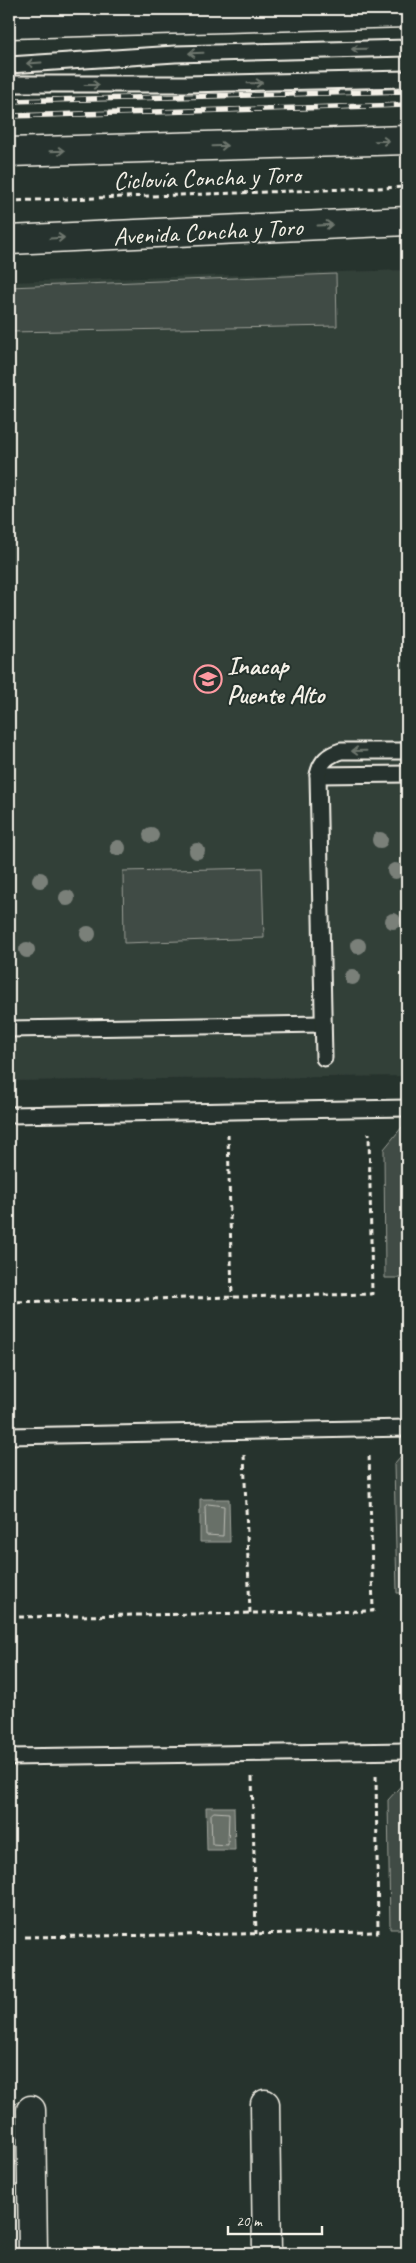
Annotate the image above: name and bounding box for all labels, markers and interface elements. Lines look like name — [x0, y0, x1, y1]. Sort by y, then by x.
one-way arrow — [351, 44, 367, 54]
one-way arrow — [188, 49, 204, 58]
one-way arrow — [26, 59, 42, 68]
one-way arrow — [247, 78, 263, 87]
one-way arrow — [84, 80, 100, 90]
one-way arrow — [374, 136, 390, 146]
one-way arrow — [212, 141, 228, 151]
one-way arrow — [49, 146, 65, 155]
street label: Ciclovía Concha y Toro — [113, 159, 304, 197]
street label: Avenida Concha y Toro — [113, 211, 305, 253]
one-way arrow — [316, 221, 332, 230]
one-way arrow — [49, 233, 65, 243]
place label: Inacap Puente Alto — [227, 650, 326, 711]
school or university icon: Inacap Puente Alto — [193, 664, 223, 694]
one-way arrow — [351, 746, 367, 756]
scale bar — [228, 2203, 322, 2235]
text: 20 m — [236, 2212, 263, 2231]

